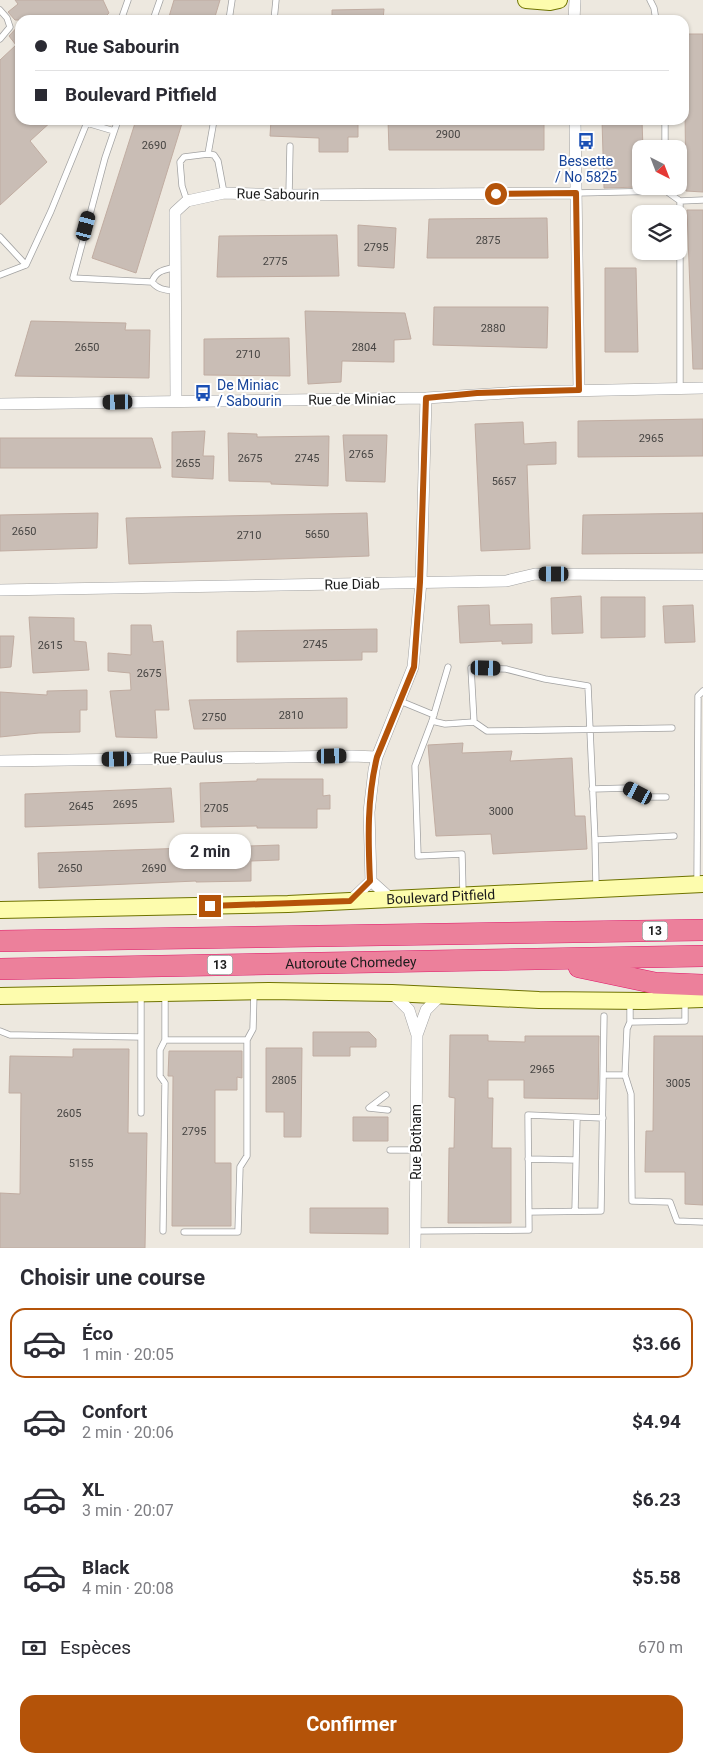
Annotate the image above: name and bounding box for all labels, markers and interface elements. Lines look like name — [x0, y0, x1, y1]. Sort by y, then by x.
text: Rue Sabourin — [65, 35, 179, 58]
text: Boulevard Pitfield — [65, 83, 217, 106]
house number: 2900 — [436, 128, 460, 141]
bus stop icon: Bessette / No 5825 — [576, 131, 596, 151]
house number: 2690 — [142, 139, 166, 152]
north arrow — [632, 140, 688, 195]
map controls — [632, 140, 687, 260]
place label: Bessette / No 5825 — [555, 153, 617, 185]
route start — [485, 183, 507, 205]
street label: Rue Sabourin — [237, 185, 319, 203]
button: layers — [632, 205, 687, 260]
car — [74, 210, 97, 242]
house number: 2875 — [476, 234, 500, 247]
house number: 2795 — [364, 241, 388, 254]
house number: 2775 — [263, 255, 287, 268]
house number: 2880 — [481, 322, 505, 335]
house number: 2650 — [75, 341, 99, 354]
house number: 2804 — [352, 341, 376, 354]
house number: 2710 — [236, 348, 260, 361]
place label: De Miniac / Sabourin — [217, 377, 282, 409]
bus stop icon: De Miniac / Sabourin — [193, 383, 213, 403]
street label: Rue de Miniac — [308, 390, 396, 408]
car — [102, 394, 133, 410]
house number: 2965 — [639, 432, 663, 445]
house number: 2765 — [349, 448, 373, 461]
house number: 2675 — [238, 452, 262, 465]
house number: 2745 — [295, 452, 319, 465]
house number: 2655 — [176, 457, 200, 470]
house number: 5657 — [492, 475, 516, 488]
house number: 2650 — [12, 525, 36, 538]
house number: 5650 — [305, 528, 329, 541]
house number: 2710 — [237, 529, 261, 542]
car — [539, 567, 569, 582]
street label: Rue Diab — [324, 576, 380, 592]
house number: 2745 — [303, 638, 327, 651]
house number: 2615 — [38, 639, 62, 652]
car — [470, 660, 501, 676]
house number: 2675 — [137, 667, 161, 680]
house number: 2810 — [279, 709, 303, 722]
house number: 2750 — [202, 711, 226, 724]
car — [316, 748, 347, 764]
street label: Rue Paulus — [153, 749, 223, 767]
car — [101, 751, 132, 767]
car — [621, 780, 654, 806]
house number: 2695 — [113, 798, 137, 811]
house number: 2645 — [69, 800, 93, 813]
house number: 2705 — [204, 802, 228, 815]
house number: 3000 — [489, 805, 513, 818]
callout: 2 min — [169, 834, 251, 868]
text: 2 min — [190, 842, 230, 861]
house number: 2650 — [58, 862, 82, 875]
house number: 2690 — [142, 862, 166, 875]
street label: Boulevard Pitfield — [386, 886, 496, 907]
route end — [199, 895, 221, 917]
road number: 13 — [642, 921, 668, 940]
street label: Autoroute Chomedey — [285, 953, 417, 972]
road number: 13 — [208, 956, 232, 974]
house number: 2965 — [530, 1063, 554, 1076]
house number: 2805 — [272, 1074, 296, 1087]
house number: 3005 — [666, 1077, 690, 1090]
street label: Rue Botham — [408, 1104, 424, 1180]
house number: 2605 — [57, 1107, 81, 1120]
house number: 2795 — [182, 1125, 206, 1138]
house number: 5155 — [69, 1157, 93, 1170]
text: Choisir une course — [20, 1265, 205, 1290]
icon: car — [22, 1321, 67, 1366]
text: Éco — [82, 1322, 113, 1345]
text: $3.66 — [632, 1332, 681, 1355]
text: 1 min · 20:05 — [82, 1345, 174, 1364]
icon: car — [22, 1399, 67, 1444]
text: Confort — [82, 1400, 147, 1423]
text: $4.94 — [632, 1410, 681, 1433]
text: 2 min · 20:06 — [82, 1423, 174, 1442]
icon: car — [22, 1477, 67, 1522]
text: XL — [82, 1478, 104, 1501]
text: $6.23 — [632, 1488, 681, 1511]
text: 3 min · 20:07 — [82, 1501, 174, 1520]
icon: car — [22, 1555, 67, 1600]
text: Black — [82, 1556, 129, 1579]
text: $5.58 — [632, 1566, 681, 1589]
text: 4 min · 20:08 — [82, 1579, 174, 1598]
icon: cash — [20, 1634, 48, 1662]
text: Espèces — [60, 1636, 131, 1659]
text: 670 m — [638, 1638, 683, 1657]
button: Confirmer — [20, 1695, 683, 1753]

